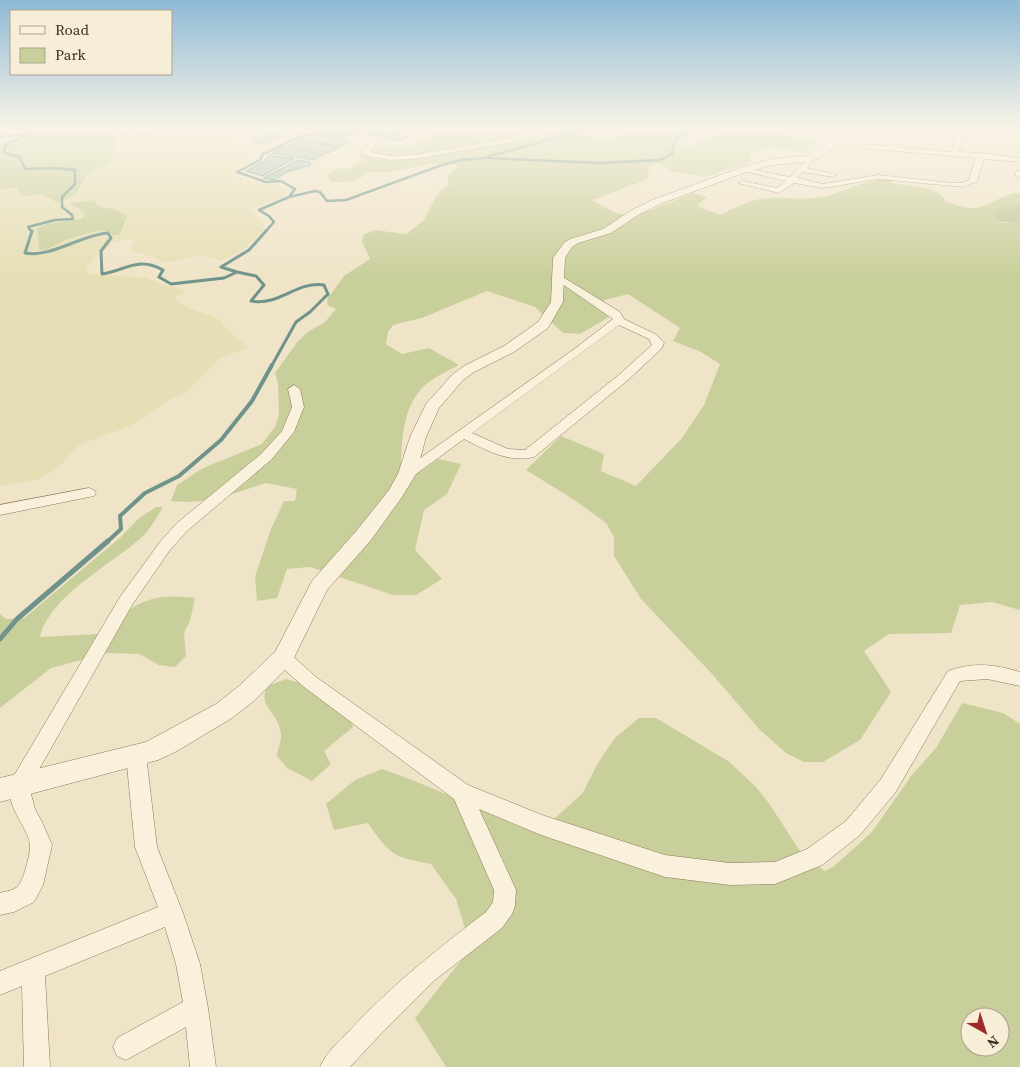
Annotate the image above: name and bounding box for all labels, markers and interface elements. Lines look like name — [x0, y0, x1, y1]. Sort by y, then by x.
legend — [10, 10, 172, 75]
text: Road — [55, 19, 89, 40]
text: Park — [55, 44, 87, 65]
north arrow — [960, 1007, 1010, 1057]
text: N — [983, 1031, 1003, 1053]

